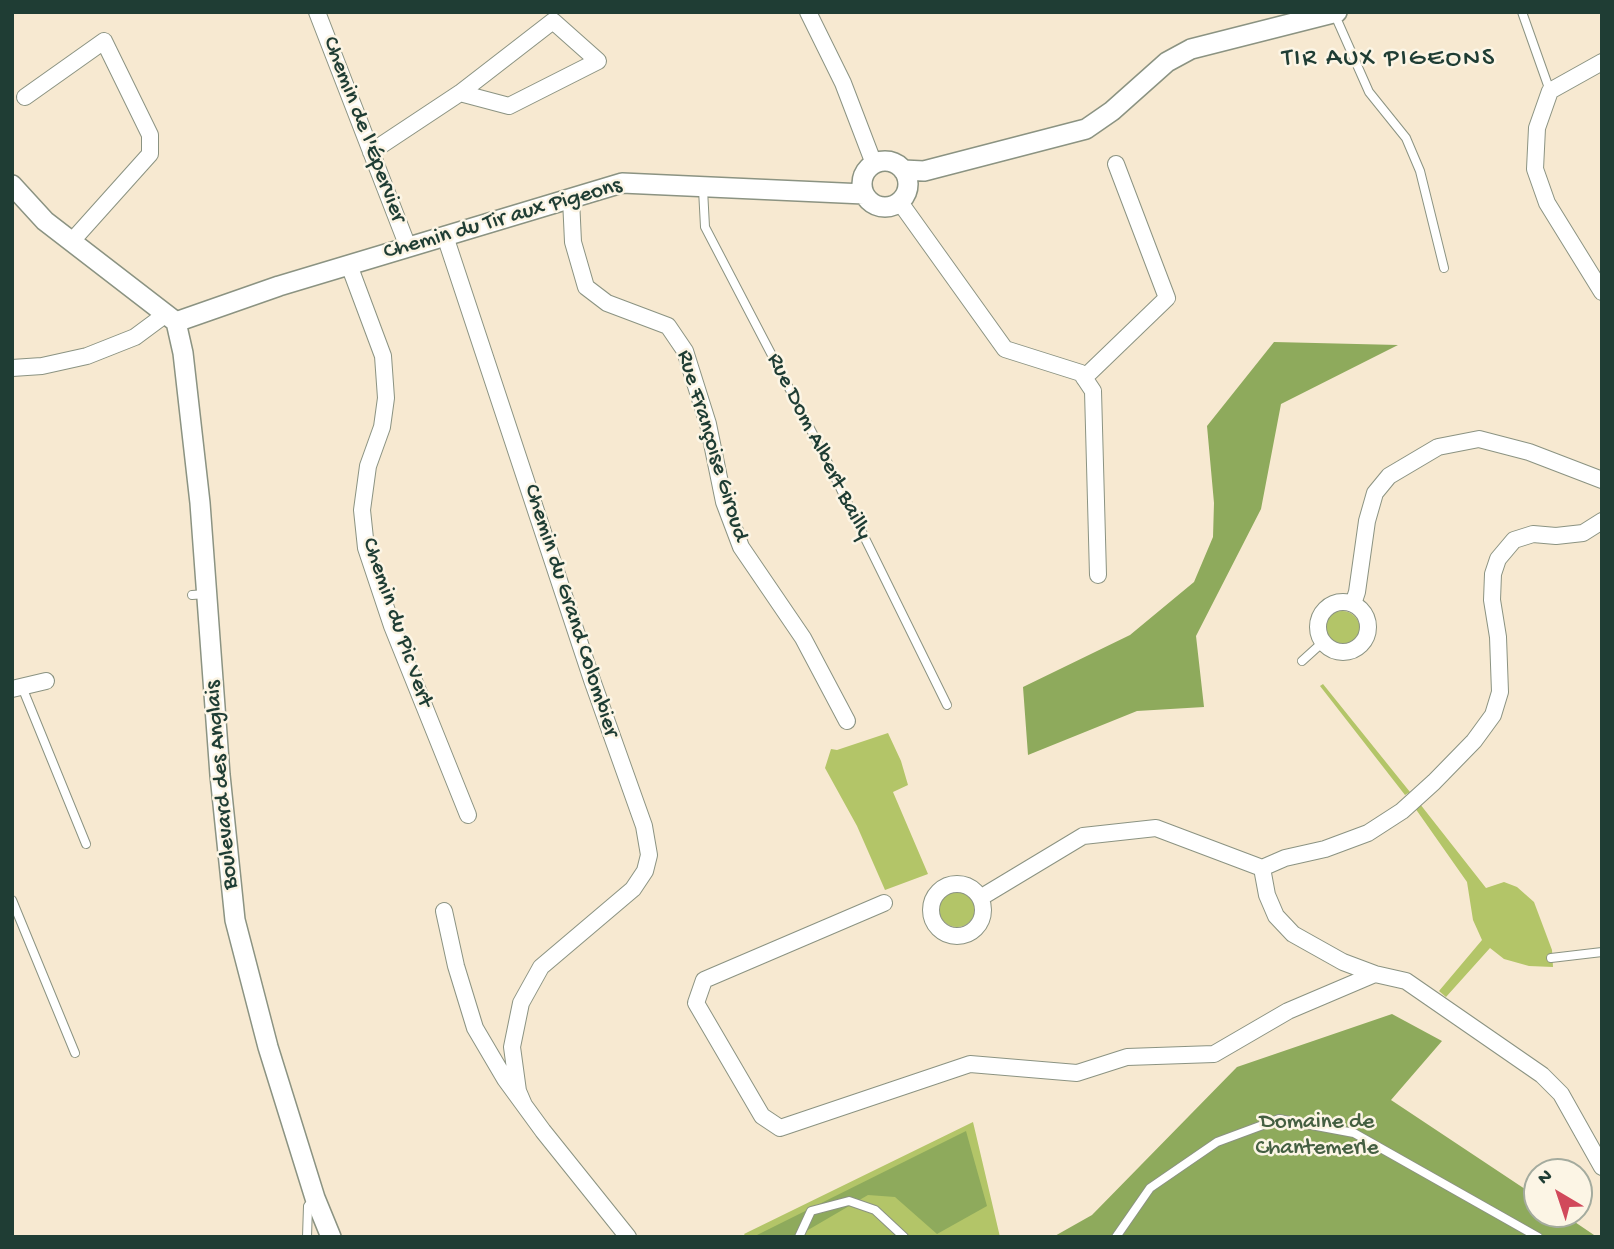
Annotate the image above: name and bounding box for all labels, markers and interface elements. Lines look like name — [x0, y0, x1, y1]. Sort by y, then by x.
street label: Chemin de l'Épervier — [315, 33, 411, 227]
district label: TIR AUX PIGEONS — [1284, 44, 1494, 76]
street label: Chemin du Tir aux Pigeons — [381, 173, 625, 267]
street label: Rue Françoise Giroud — [669, 347, 753, 545]
street label: Rue Dom Albert Bailly — [759, 349, 877, 545]
street label: Chemin du Grand Colombier — [516, 481, 624, 741]
street label: Chemin du Pic Vert — [354, 535, 438, 711]
street label: Boulevard des Anglais — [200, 679, 246, 891]
park label: Domaine de Chantemerle — [1255, 1109, 1379, 1163]
north arrow — [1523, 1158, 1593, 1228]
text: N — [1534, 1165, 1558, 1191]

